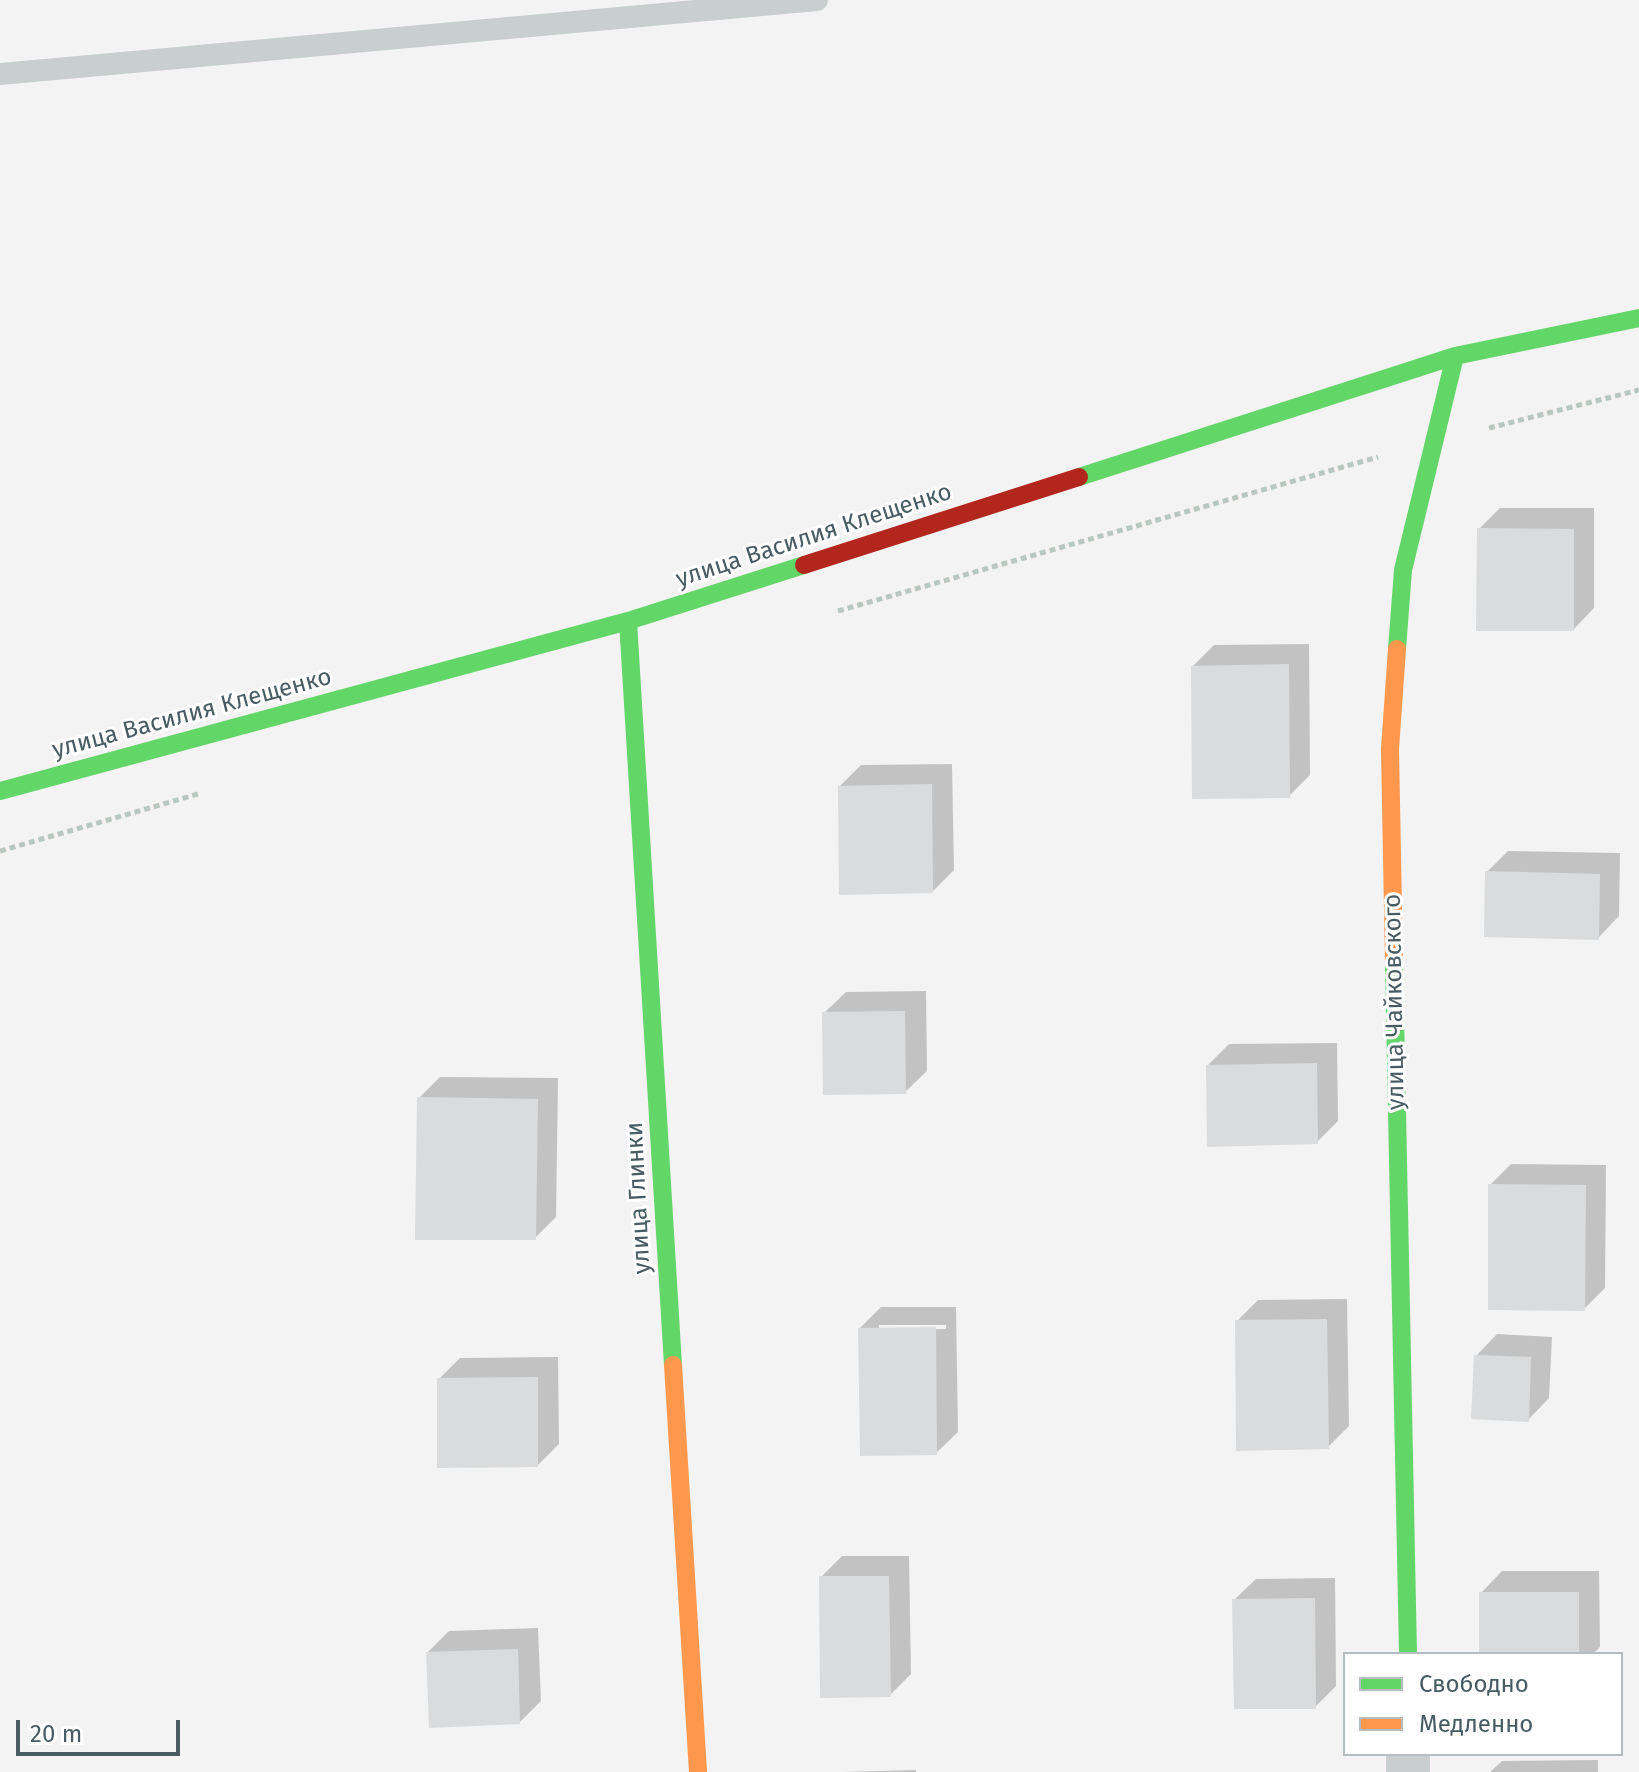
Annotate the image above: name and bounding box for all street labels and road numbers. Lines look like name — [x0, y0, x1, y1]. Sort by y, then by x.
street label: улица Василия Клещенко — [673, 478, 955, 594]
street label: улица Василия Клещенко — [49, 663, 335, 765]
street label: улица Чайковского — [1379, 894, 1411, 1110]
street label: улица Глинки — [621, 1121, 657, 1275]

